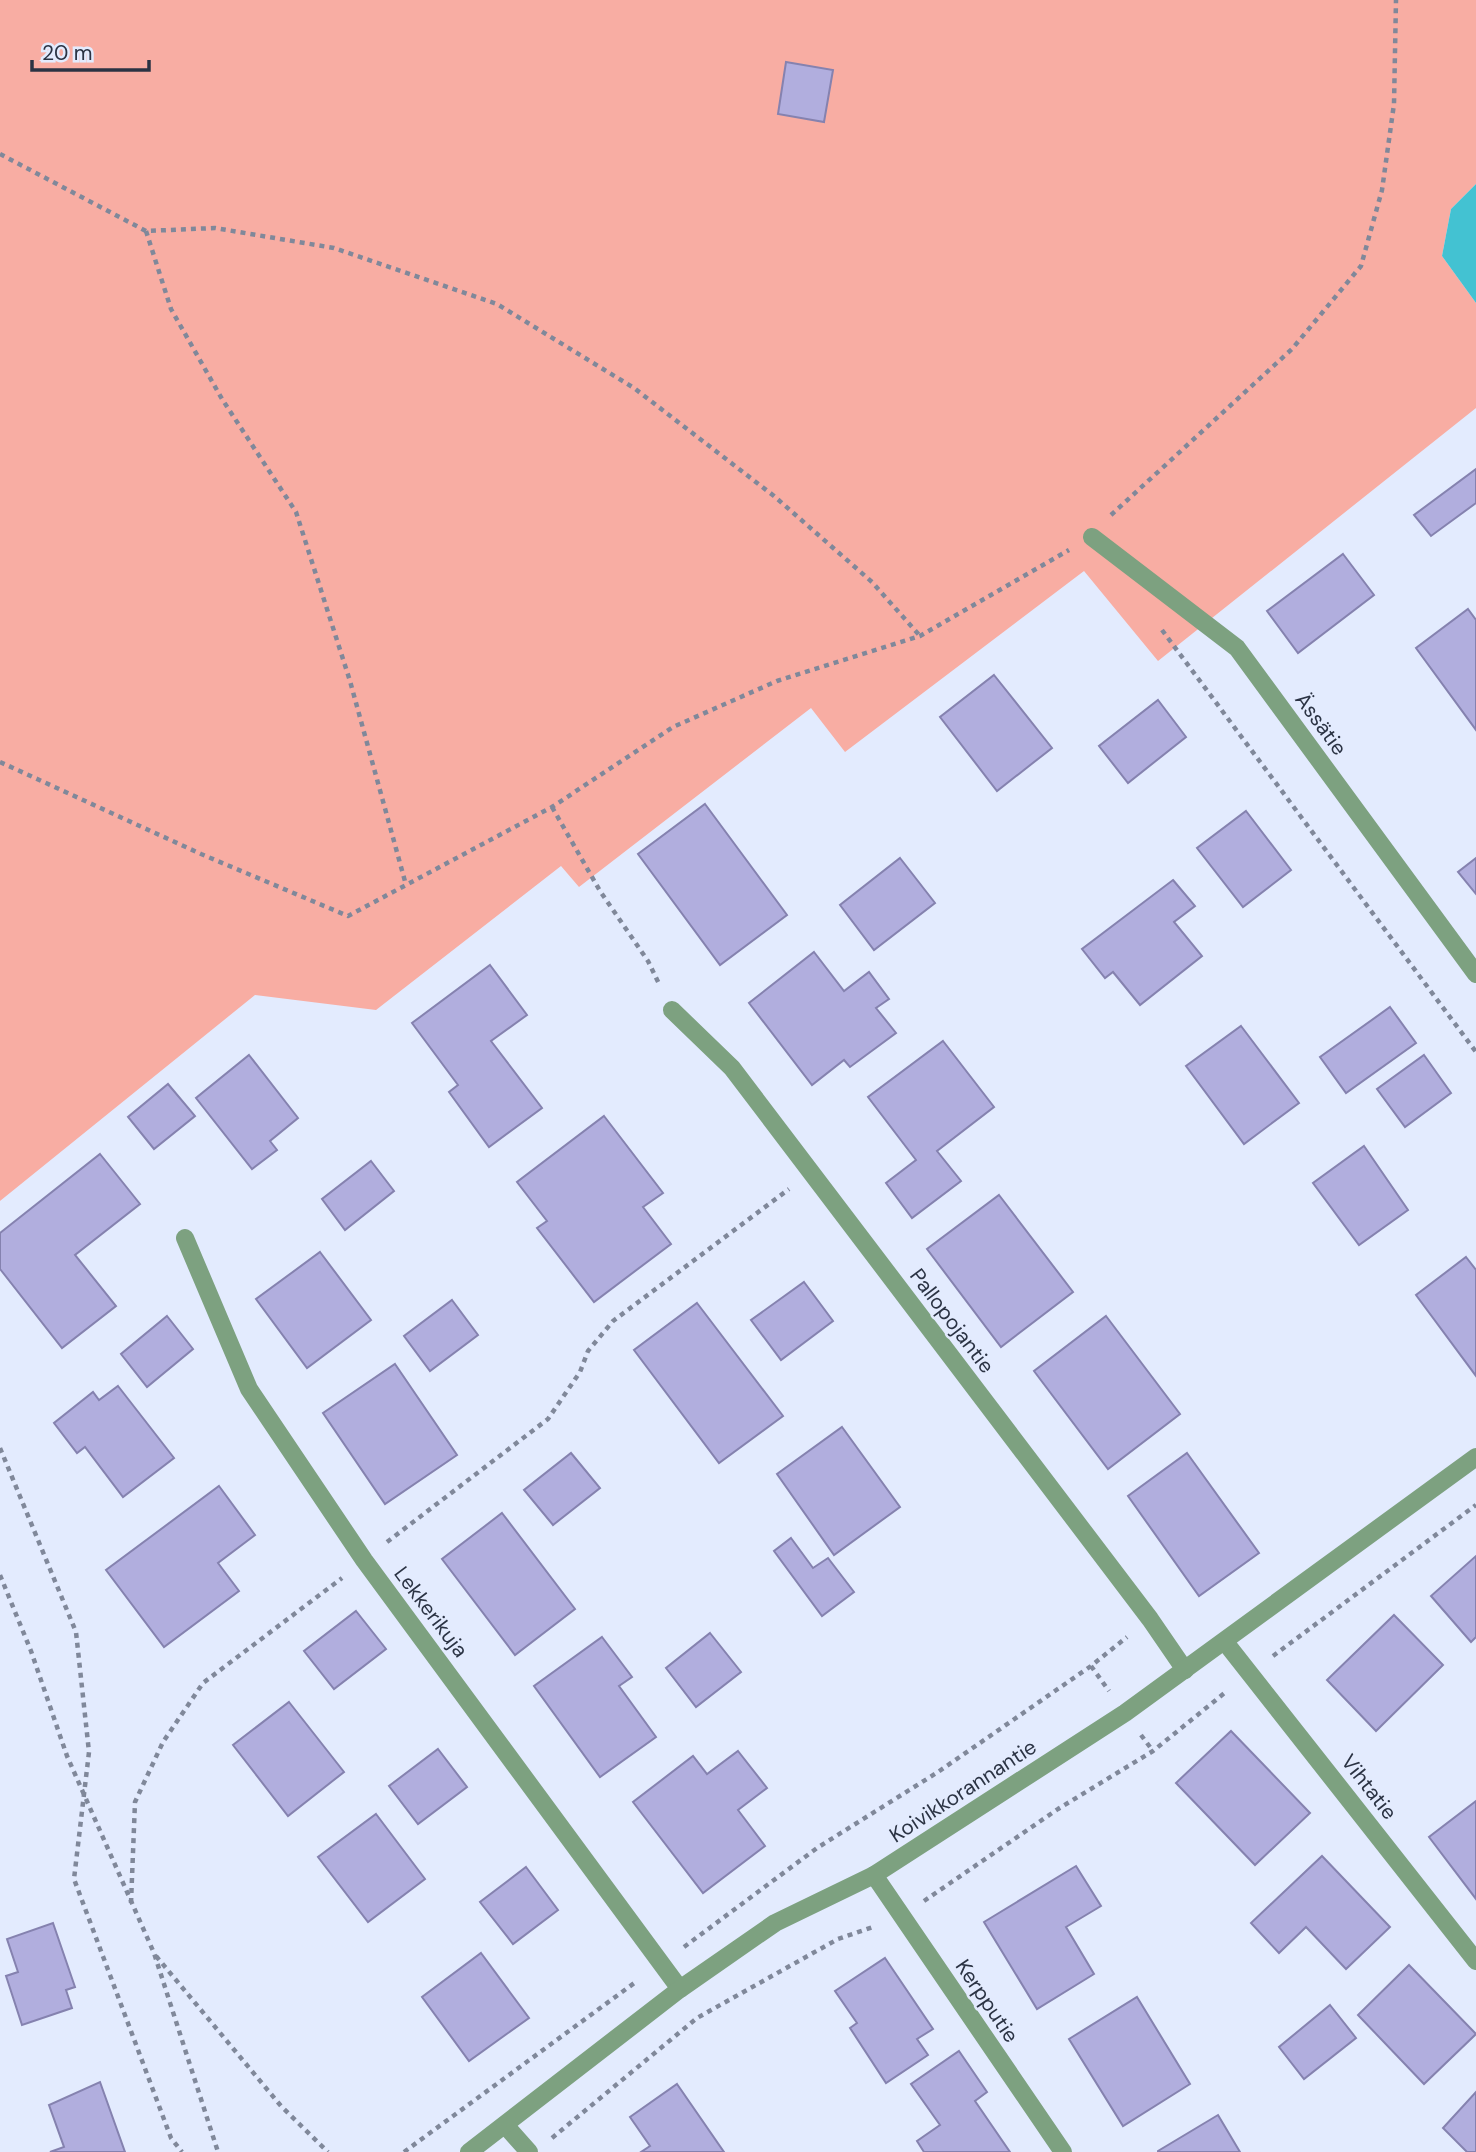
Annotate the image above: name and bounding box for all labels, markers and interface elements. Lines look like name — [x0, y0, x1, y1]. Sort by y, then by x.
scale bar — [32, 28, 149, 72]
text: 20 m — [42, 39, 93, 67]
street label: Ässätie — [1289, 687, 1353, 761]
street label: Pallopojantie — [903, 1263, 1001, 1379]
street label: Lekkerikuja — [388, 1561, 474, 1663]
street label: Koivikkorannantie — [884, 1733, 1042, 1849]
street label: Vihtatie — [1335, 1749, 1403, 1826]
street label: Kerpputie — [949, 1954, 1025, 2048]

